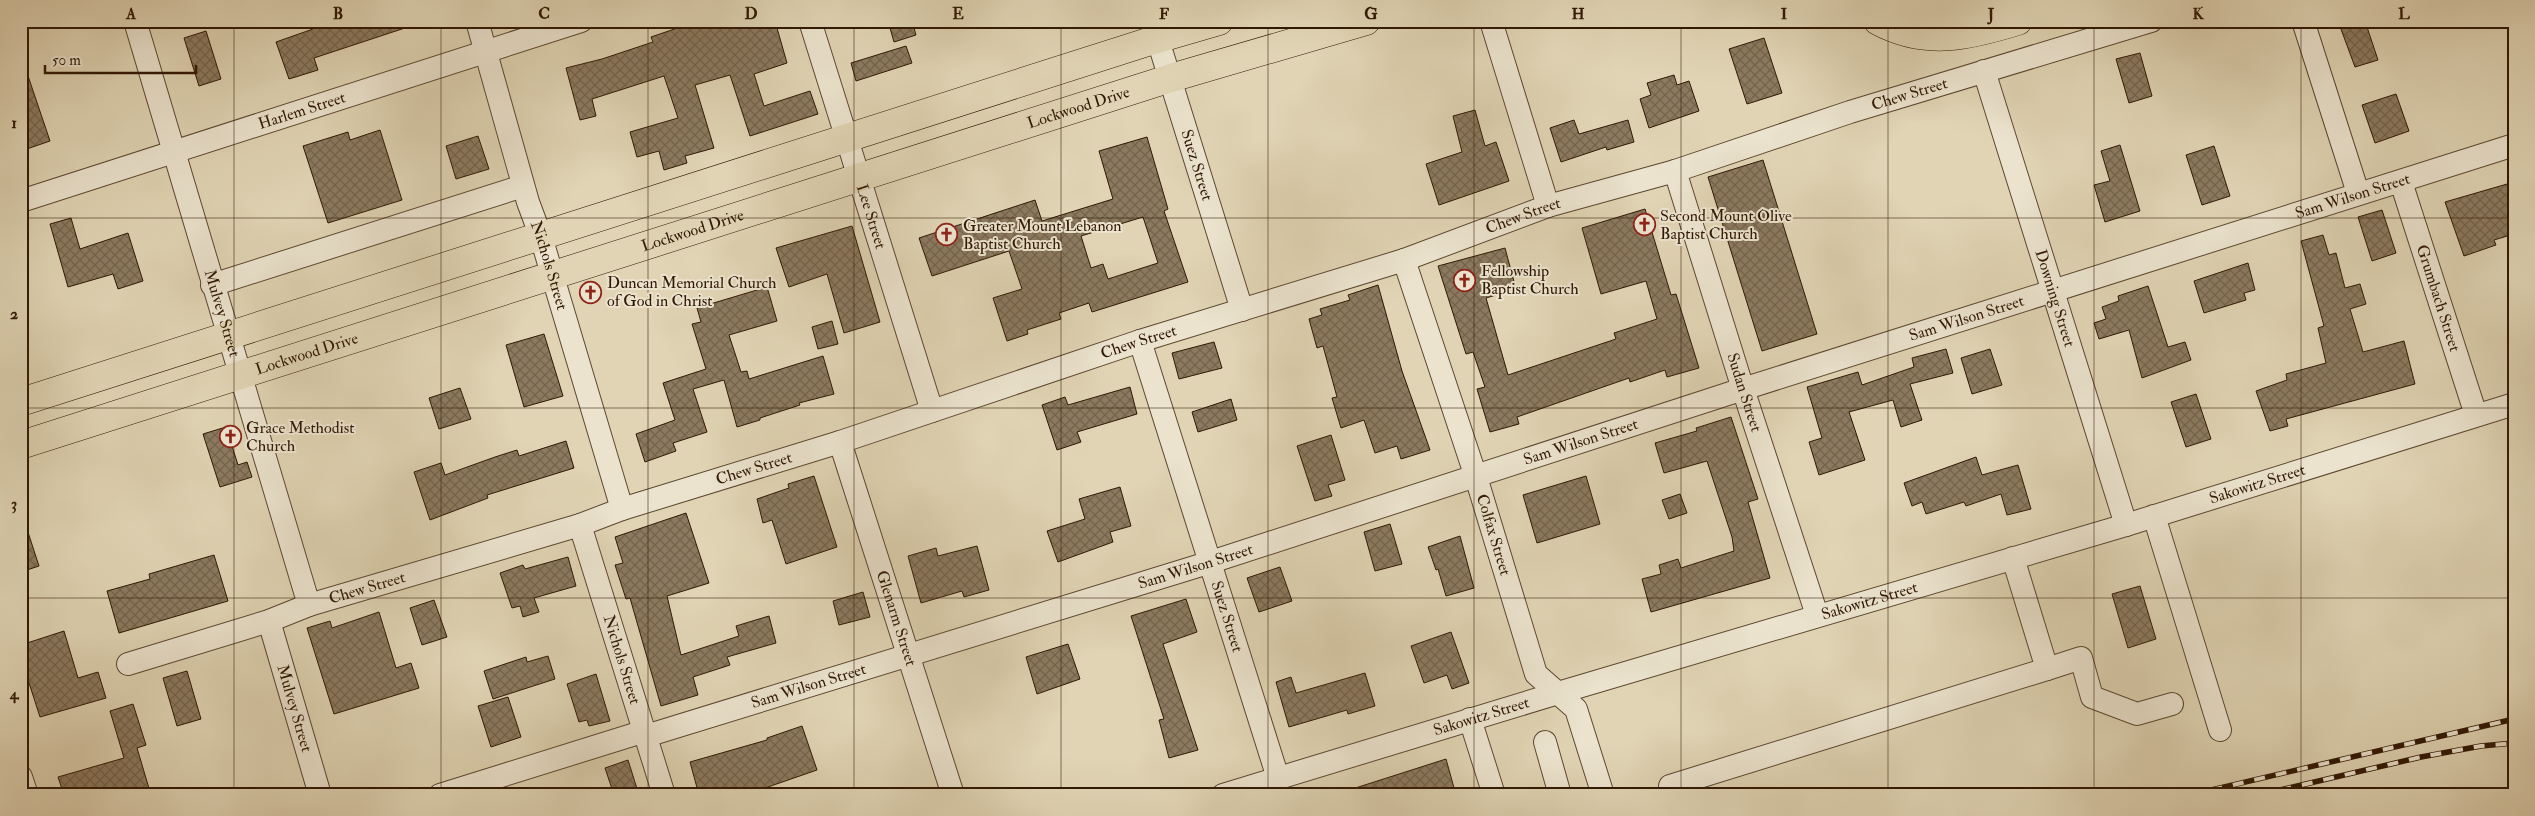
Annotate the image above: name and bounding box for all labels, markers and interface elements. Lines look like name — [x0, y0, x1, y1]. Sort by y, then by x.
text: A — [125, 4, 137, 24]
text: B — [333, 4, 343, 24]
text: C — [538, 4, 550, 24]
text: D — [744, 4, 758, 24]
text: E — [952, 4, 964, 24]
text: F — [1159, 4, 1169, 24]
text: G — [1364, 4, 1378, 24]
text: H — [1571, 4, 1585, 24]
text: I — [1781, 4, 1788, 24]
text: J — [1987, 4, 1995, 25]
text: K — [2192, 4, 2204, 24]
text: L — [2398, 4, 2410, 24]
scale bar — [45, 42, 196, 74]
text: 50 m — [52, 51, 81, 70]
street label: Chew Street — [1869, 73, 1950, 115]
street label: Lockwood Drive — [1025, 82, 1132, 133]
street label: Harlem Street — [256, 87, 348, 134]
text: 1 — [11, 113, 17, 133]
street label: Suez Street — [1176, 127, 1217, 203]
street label: Sam Wilson Street — [2293, 169, 2412, 224]
street label: Lee Street — [852, 182, 891, 252]
street label: Chew Street — [1483, 193, 1563, 238]
street label: Lockwood Drive — [639, 205, 747, 256]
place label: Second Mount Olive Baptist Church — [1660, 206, 1792, 245]
church icon: Second Mount Olive Baptist Church — [1632, 213, 1656, 237]
place label: Greater Mount Lebanon Baptist Church — [963, 216, 1122, 255]
street label: Nichols Street — [526, 218, 572, 313]
church icon: Greater Mount Lebanon Baptist Church — [935, 223, 959, 247]
street label: Grumbach Street — [2412, 242, 2465, 354]
street label: Downing Street — [2030, 247, 2080, 349]
place label: Fellowship Baptist Church — [1481, 261, 1579, 300]
street label: Mulvey Street — [200, 267, 245, 359]
church icon: Fellowship Baptist Church — [1453, 268, 1477, 292]
place label: Duncan Memorial Church of God in Christ — [607, 273, 777, 311]
church icon: Duncan Memorial Church of God in Christ — [579, 280, 603, 304]
street label: Sam Wilson Street — [1907, 291, 2026, 346]
text: 2 — [10, 304, 18, 324]
street label: Chew Street — [1098, 320, 1179, 364]
street label: Lockwood Drive — [253, 328, 361, 380]
street label: Sudan Street — [1722, 350, 1766, 434]
street label: Sam Wilson Street — [1521, 414, 1641, 470]
place label: Grace Methodist Church — [246, 418, 354, 456]
church icon: Grace Methodist Church — [218, 425, 242, 449]
street label: Chew Street — [713, 447, 794, 490]
street label: Sakowitz Street — [2207, 460, 2308, 508]
street label: Colfax Street — [1472, 492, 1515, 578]
text: 3 — [11, 494, 17, 514]
street label: Sam Wilson Street — [1136, 539, 1255, 594]
street label: Chew Street — [327, 567, 408, 609]
street label: Glenarm Street — [872, 568, 921, 669]
street label: Sakowitz Street — [1819, 577, 1920, 625]
street label: Suez Street — [1206, 579, 1248, 655]
street label: Nichols Street — [599, 613, 645, 707]
street label: Sam Wilson Street — [749, 659, 868, 713]
street label: Mulvey Street — [272, 662, 317, 754]
text: 4 — [9, 684, 20, 704]
street label: Sakowitz Street — [1431, 692, 1532, 740]

